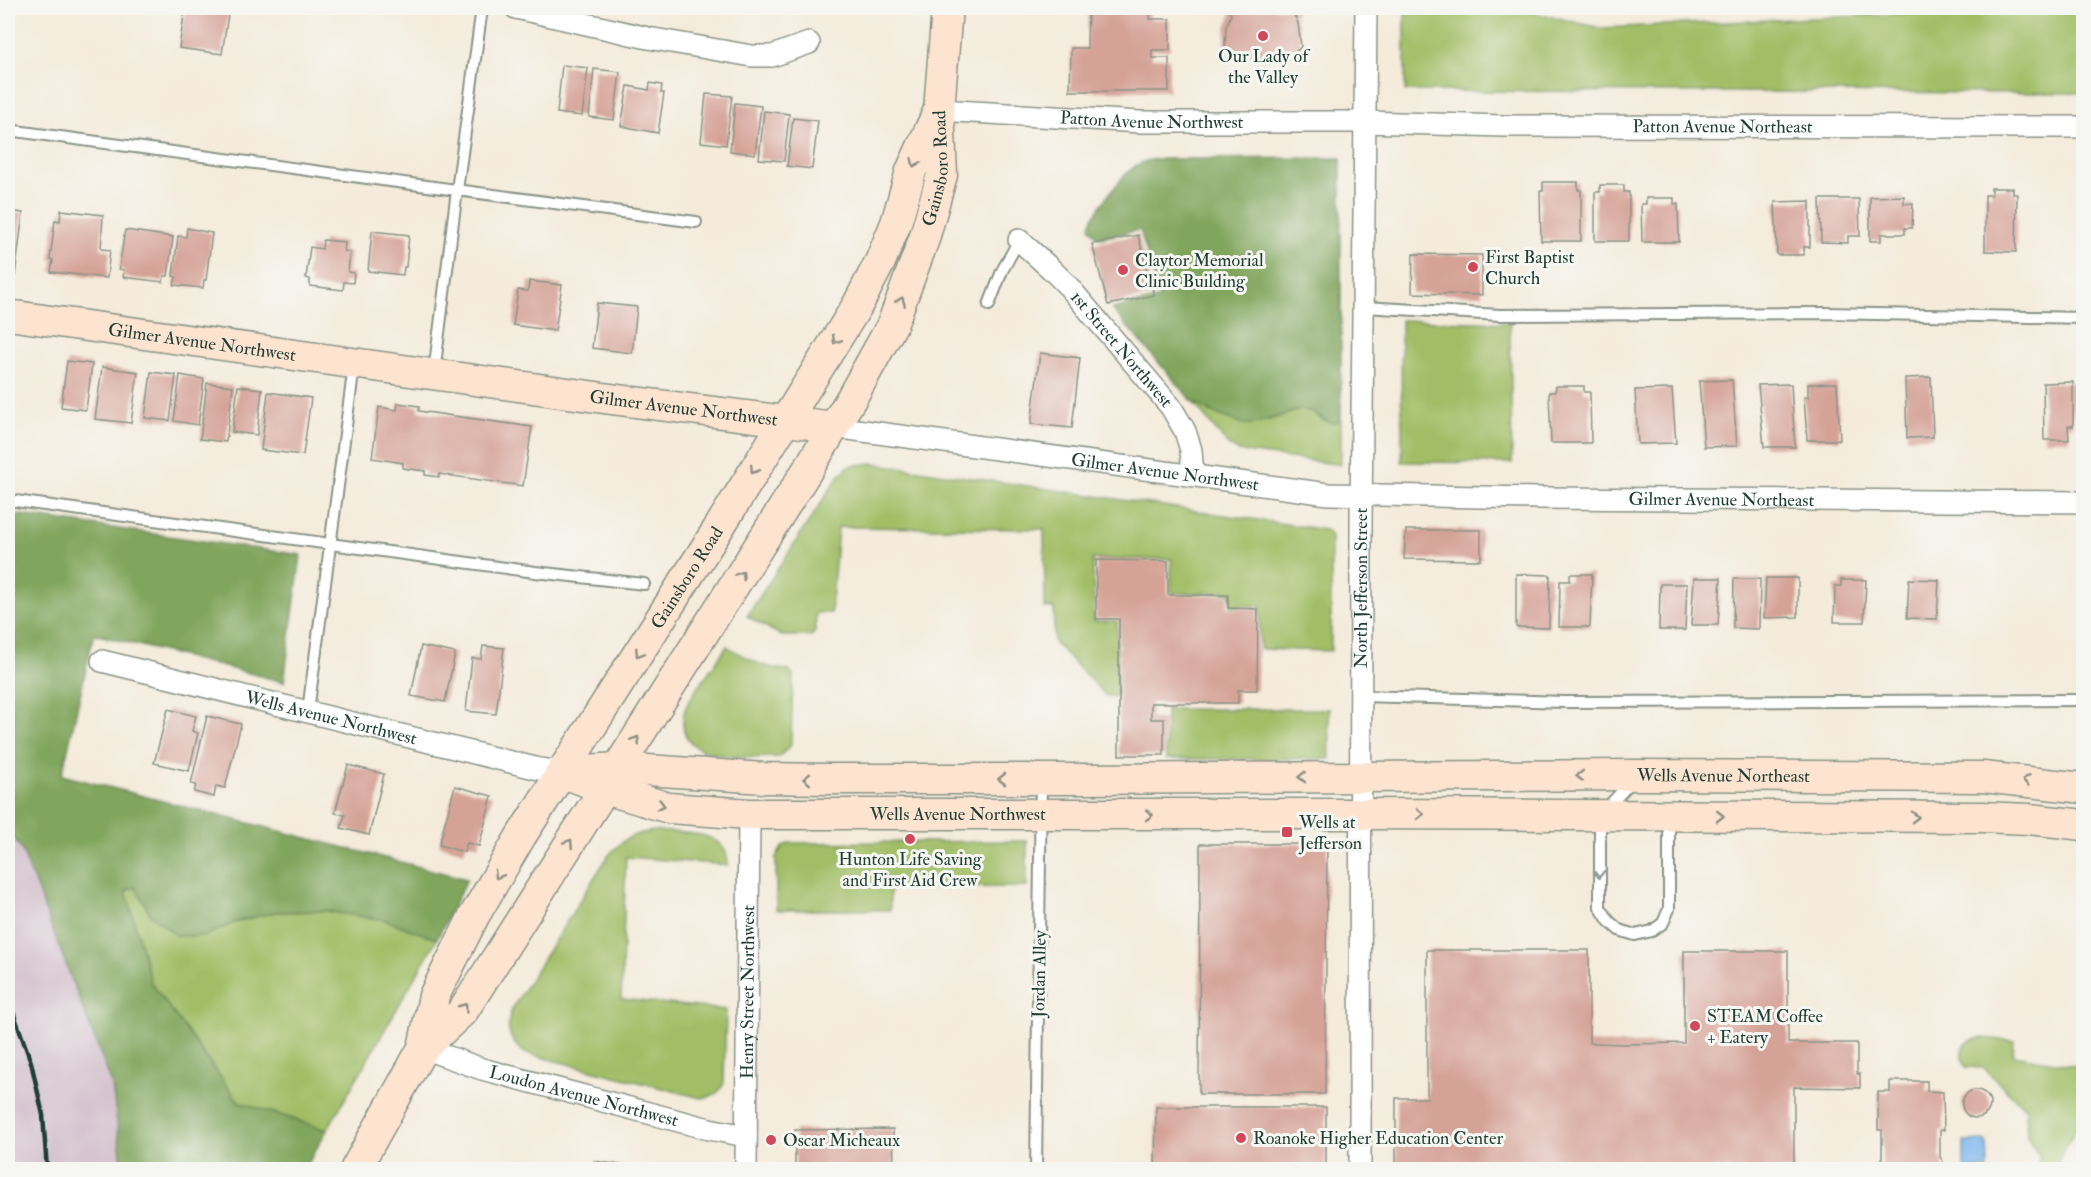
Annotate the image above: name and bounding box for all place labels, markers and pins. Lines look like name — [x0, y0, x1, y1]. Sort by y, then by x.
marker: Our Lady of the Valley — [1256, 29, 1270, 43]
place label: Our Lady of the Valley — [1218, 45, 1311, 89]
place label: First Baptist Church — [1485, 246, 1575, 290]
place label: Claytor Memorial Clinic Building — [1135, 249, 1264, 293]
marker: First Baptist Church — [1466, 260, 1480, 274]
marker: Claytor Memorial Clinic Building — [1116, 263, 1130, 277]
place label: Wells at Jefferson — [1298, 811, 1362, 855]
marker: Wells at Jefferson — [1280, 825, 1294, 839]
marker: Hunton Life Saving and First Aid Crew — [903, 832, 917, 846]
place label: Hunton Life Saving and First Aid Crew — [838, 848, 983, 892]
place label: STEAM Coffee + Eatery — [1707, 1005, 1824, 1049]
marker: STEAM Coffee + Eatery — [1688, 1019, 1702, 1033]
place label: Roanoke Higher Education Center — [1253, 1127, 1503, 1150]
place label: Oscar Micheaux — [783, 1129, 900, 1152]
marker: Roanoke Higher Education Center — [1234, 1131, 1248, 1145]
marker: Oscar Micheaux — [764, 1133, 778, 1147]

